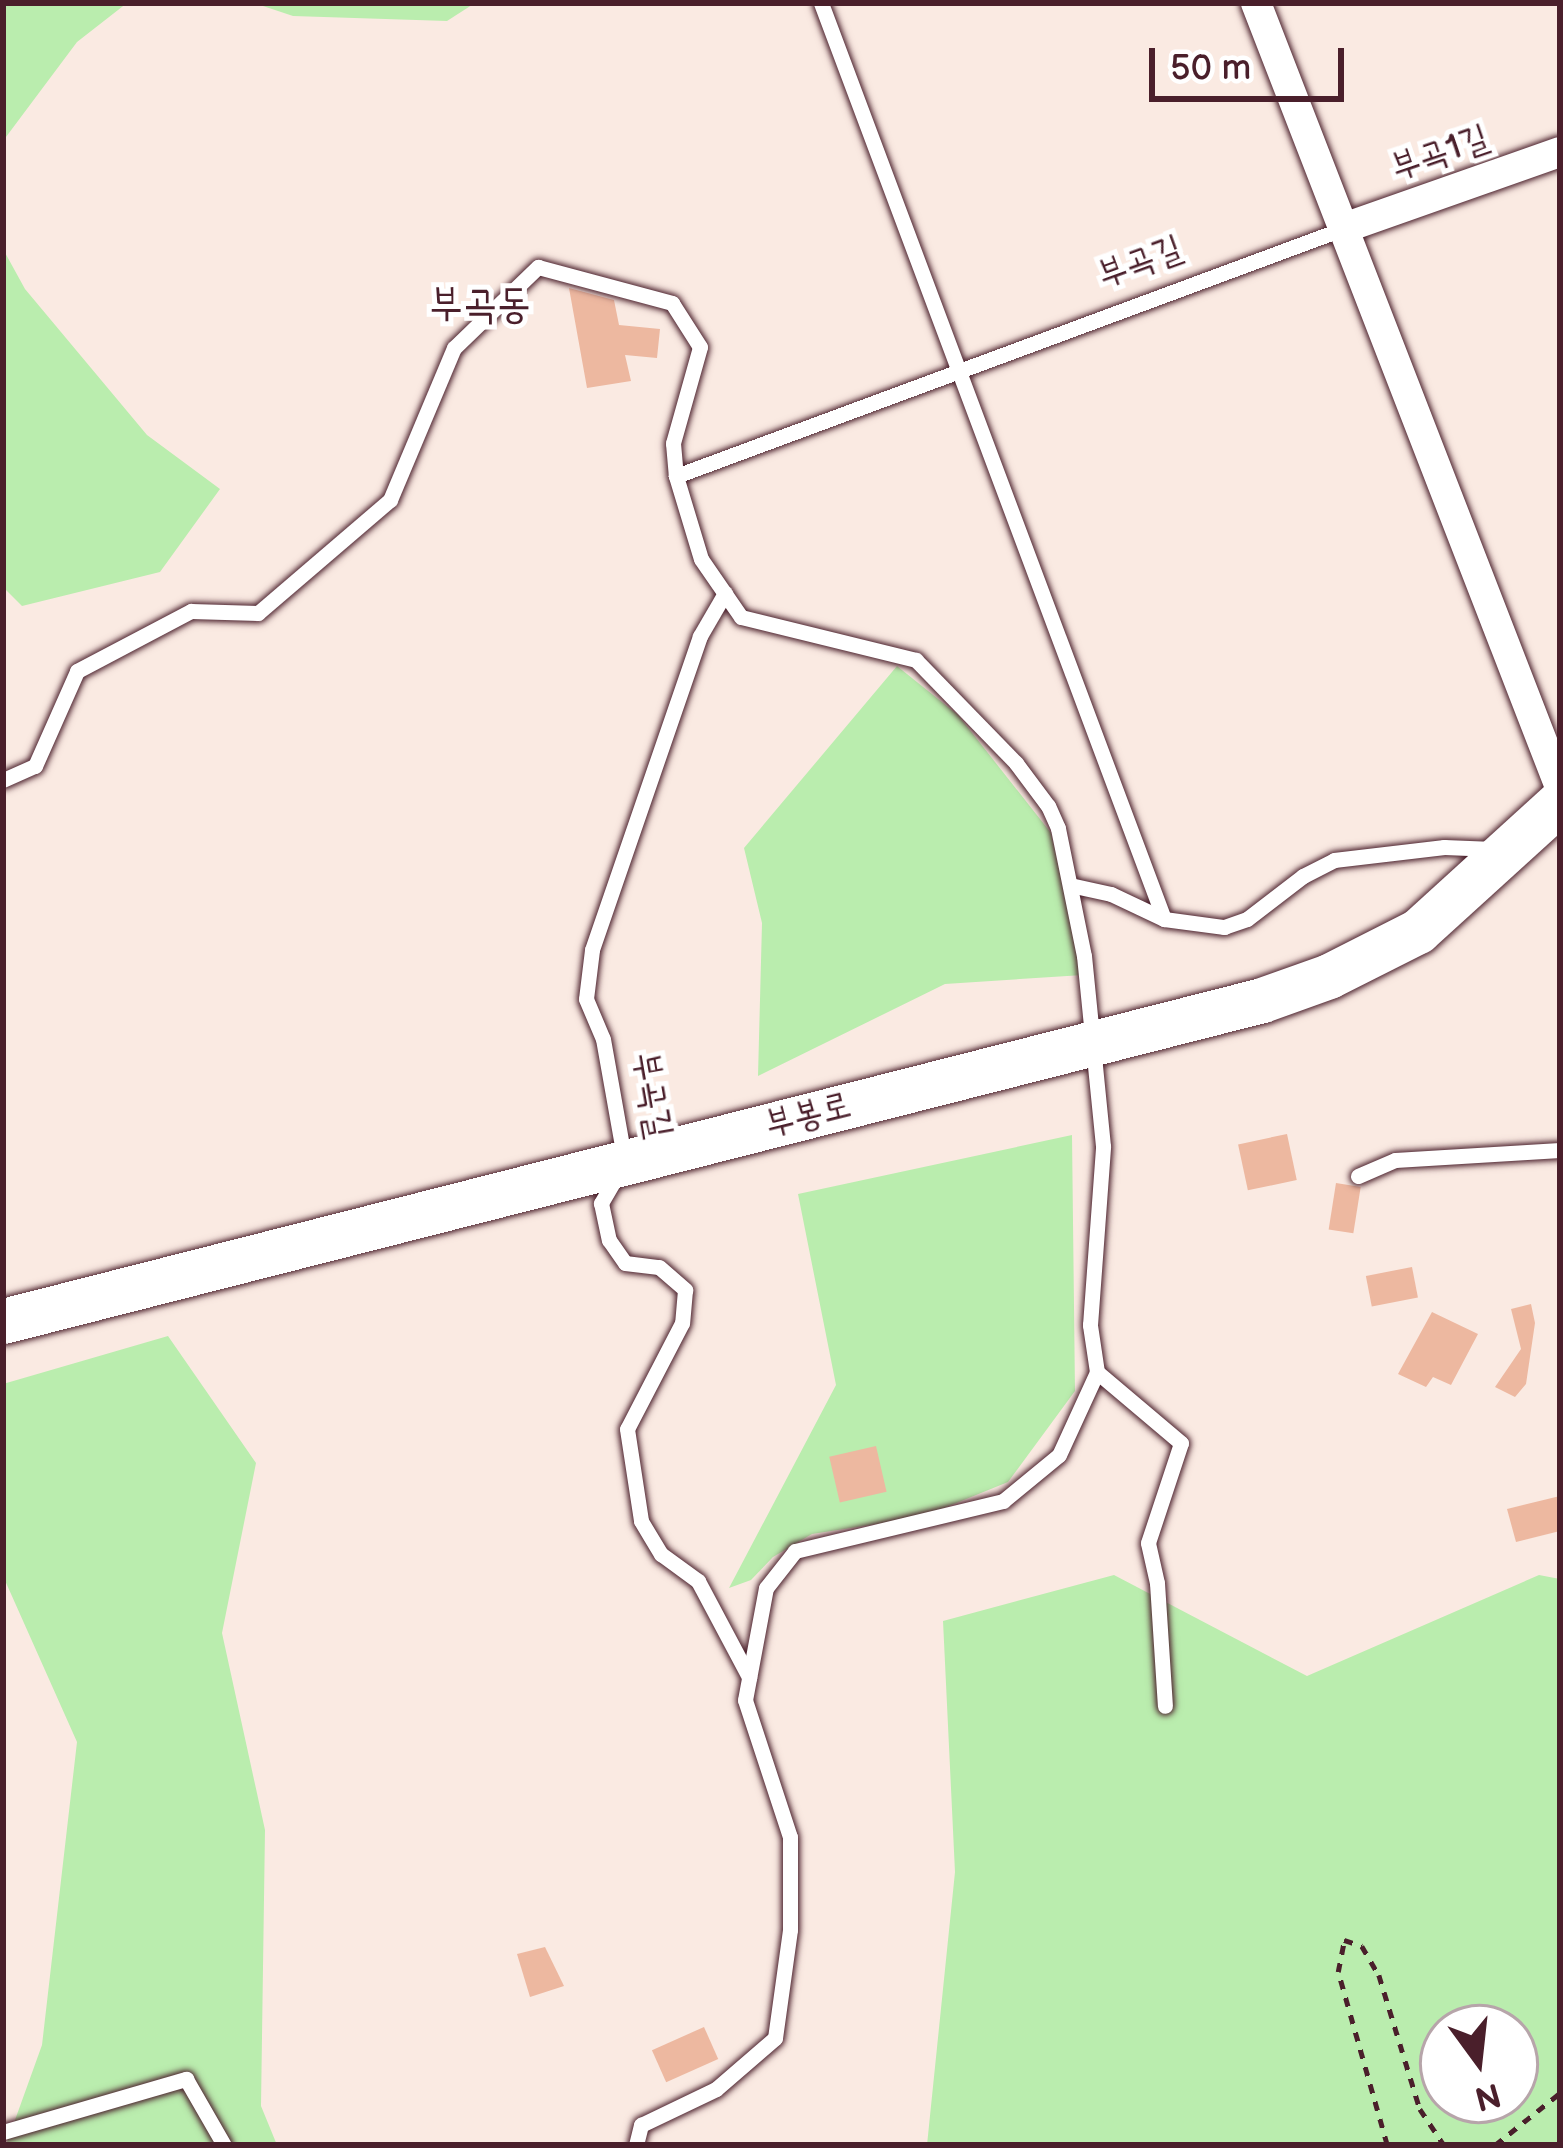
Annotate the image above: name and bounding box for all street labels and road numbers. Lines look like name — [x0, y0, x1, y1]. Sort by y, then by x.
street label: 부곡1길 — [1385, 116, 1495, 190]
street label: 부곡길 — [1092, 227, 1188, 297]
street label: 부곡길 — [623, 1048, 681, 1142]
street label: 부봉로 — [761, 1084, 855, 1146]

